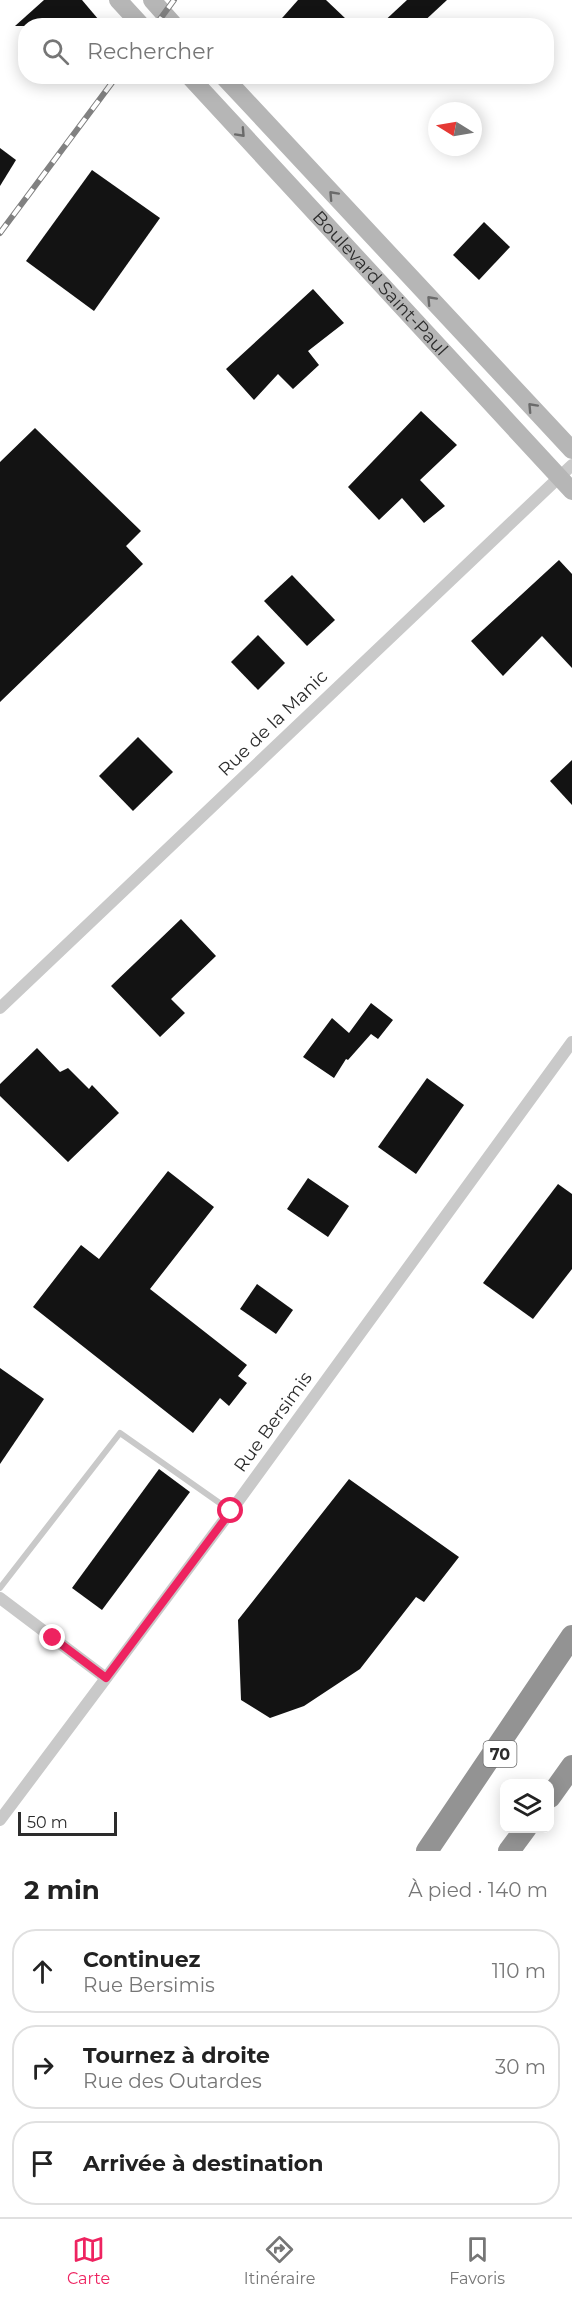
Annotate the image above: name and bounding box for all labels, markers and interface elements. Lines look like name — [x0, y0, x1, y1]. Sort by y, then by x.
search box — [18, 18, 554, 84]
icon: search — [39, 35, 72, 68]
text: Rechercher — [87, 38, 214, 65]
north arrow — [428, 102, 482, 156]
one-way arrow — [234, 126, 245, 137]
one-way arrow — [330, 192, 341, 203]
street label: Boulevard Saint-Paul — [308, 206, 453, 360]
one-way arrow — [427, 296, 438, 306]
one-way arrow — [528, 404, 539, 414]
street label: Rue de la Manic — [214, 665, 332, 781]
street label: Rue Bersimis — [229, 1367, 317, 1476]
route start — [217, 1497, 243, 1523]
route end — [39, 1624, 65, 1650]
road number: 70 — [484, 1741, 516, 1767]
map controls — [500, 1779, 554, 1833]
button: layers — [500, 1779, 554, 1833]
scale bar — [18, 1809, 117, 1836]
text: 50 m — [27, 1813, 68, 1832]
text: 2 min — [24, 1874, 100, 1906]
text: À pied · 140 m — [408, 1878, 548, 1902]
text: Continuez — [83, 1946, 200, 1973]
icon: ahead — [26, 1955, 59, 1988]
text: 110 m — [492, 1959, 546, 1983]
text: Rue Bersimis — [83, 1973, 215, 1997]
text: Tournez à droite — [83, 2042, 270, 2069]
icon: right — [26, 2051, 59, 2084]
text: 30 m — [495, 2055, 546, 2079]
text: Rue des Outardes — [83, 2069, 262, 2093]
icon: arrive — [26, 2147, 59, 2180]
text: Arrivée à destination — [83, 2150, 323, 2177]
tab: Carte — [67, 2233, 110, 2288]
tab: Itinéraire — [244, 2233, 315, 2288]
tab: Favoris — [449, 2233, 505, 2288]

